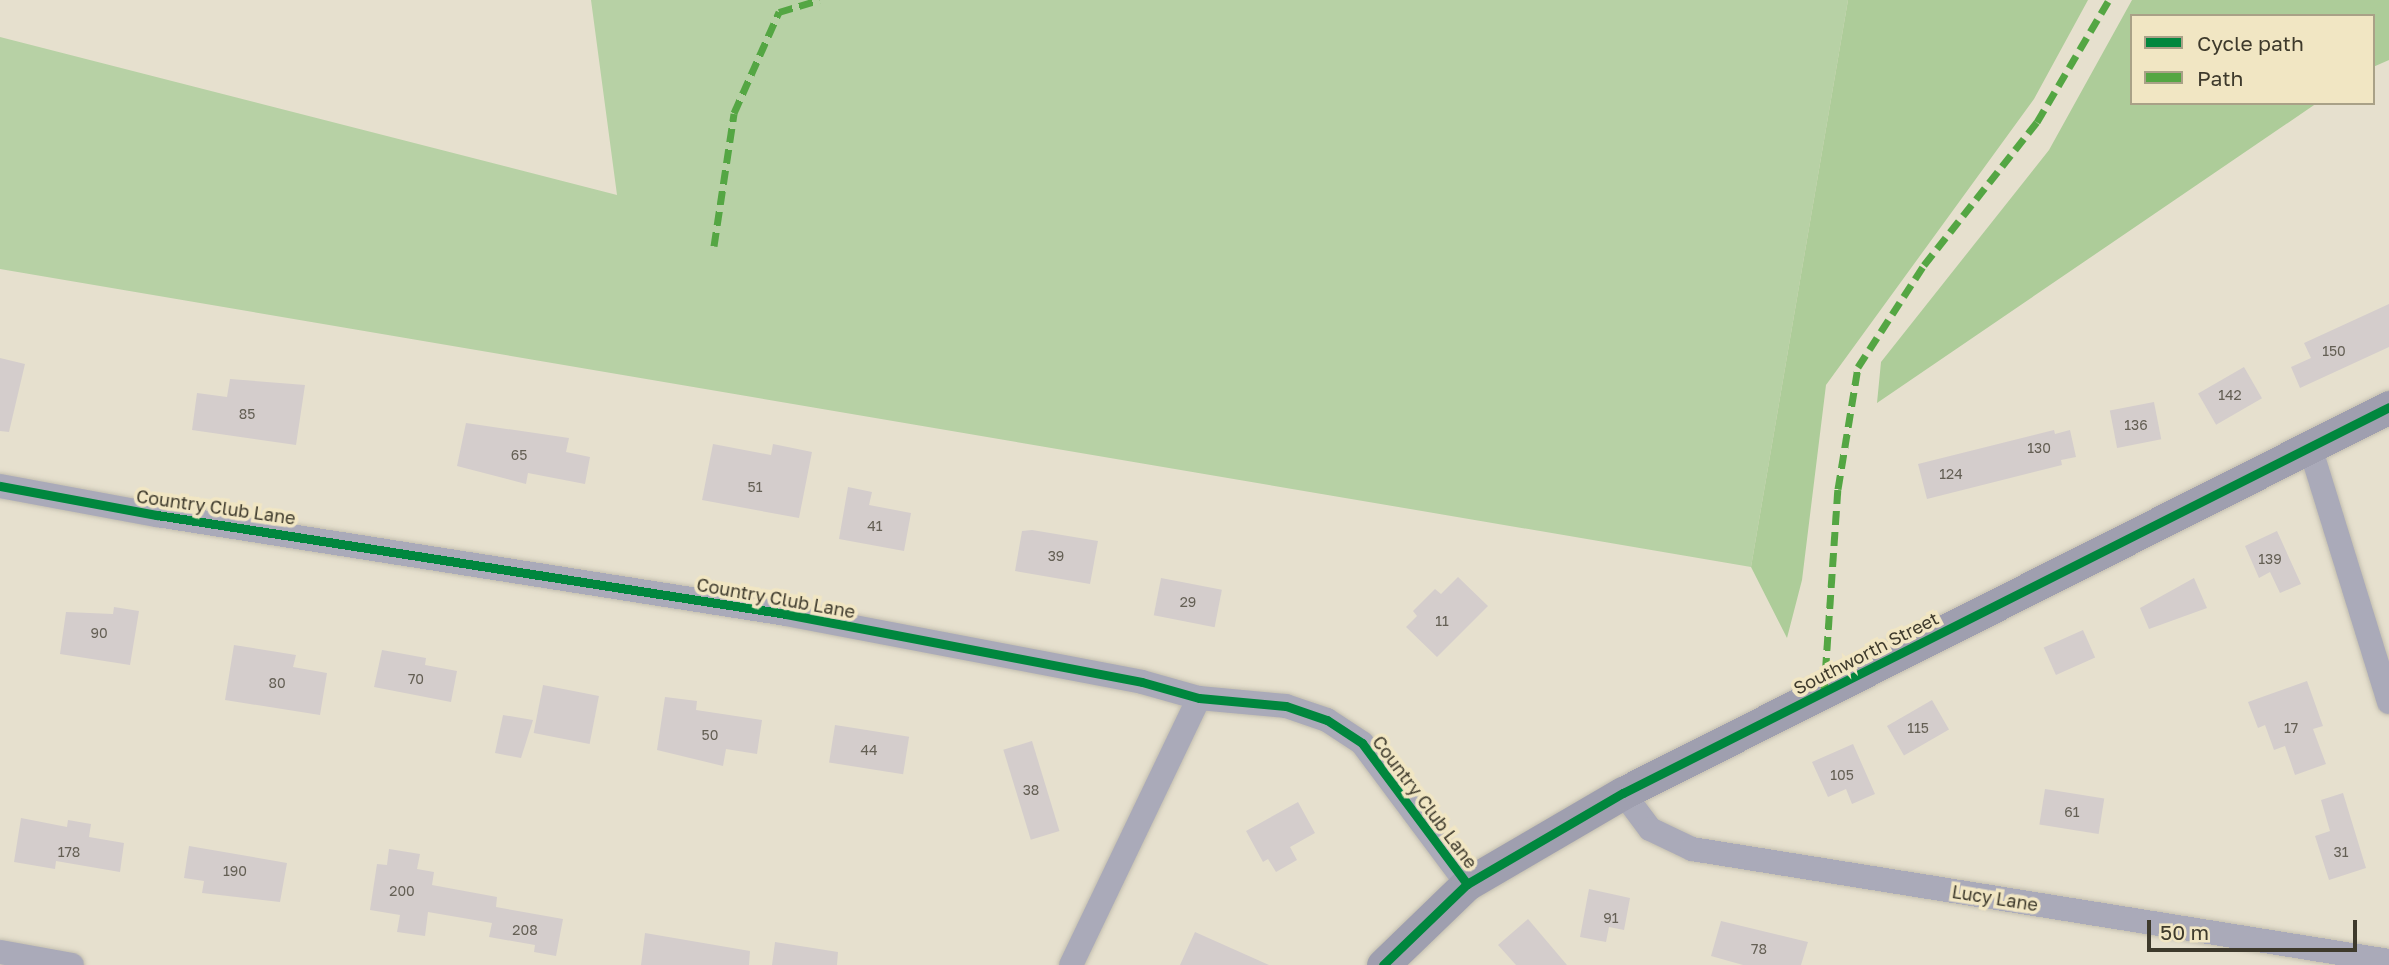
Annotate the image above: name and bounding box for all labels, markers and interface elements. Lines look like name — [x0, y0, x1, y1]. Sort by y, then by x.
legend — [2130, 14, 2375, 105]
text: Cycle path — [2197, 30, 2304, 56]
text: Path — [2197, 65, 2244, 91]
house number: 150 — [2322, 343, 2346, 359]
house number: 142 — [2218, 387, 2242, 403]
house number: 85 — [239, 406, 255, 422]
house number: 136 — [2124, 417, 2148, 433]
house number: 130 — [2027, 440, 2051, 456]
house number: 65 — [511, 447, 527, 463]
house number: 124 — [1939, 466, 1963, 482]
house number: 51 — [748, 479, 762, 495]
street label: Country Club Lane — [135, 485, 297, 529]
house number: 41 — [867, 518, 883, 534]
house number: 39 — [1048, 548, 1064, 564]
house number: 139 — [2258, 551, 2282, 567]
street label: Country Club Lane — [695, 573, 857, 623]
house number: 29 — [1180, 594, 1196, 610]
street label: Southworth Street — [1790, 607, 1942, 699]
house number: 11 — [1435, 613, 1449, 629]
house number: 90 — [90, 625, 108, 641]
house number: 70 — [408, 671, 424, 687]
house number: 80 — [268, 675, 286, 691]
house number: 115 — [1907, 720, 1929, 736]
house number: 17 — [2284, 720, 2298, 736]
house number: 50 — [702, 727, 718, 743]
street label: Country Club Lane — [1368, 731, 1482, 873]
house number: 44 — [860, 742, 878, 758]
house number: 105 — [1830, 767, 1854, 783]
house number: 38 — [1023, 782, 1039, 798]
house number: 61 — [2064, 804, 2080, 820]
house number: 178 — [58, 844, 80, 860]
house number: 31 — [2334, 844, 2348, 860]
house number: 190 — [223, 863, 247, 879]
street label: Lucy Lane — [1950, 881, 2040, 915]
house number: 200 — [389, 883, 415, 899]
scale bar — [2151, 906, 2361, 950]
house number: 91 — [1603, 910, 1619, 926]
text: 50 m — [2160, 919, 2209, 945]
house number: 208 — [512, 922, 538, 938]
house number: 78 — [1751, 941, 1767, 957]

